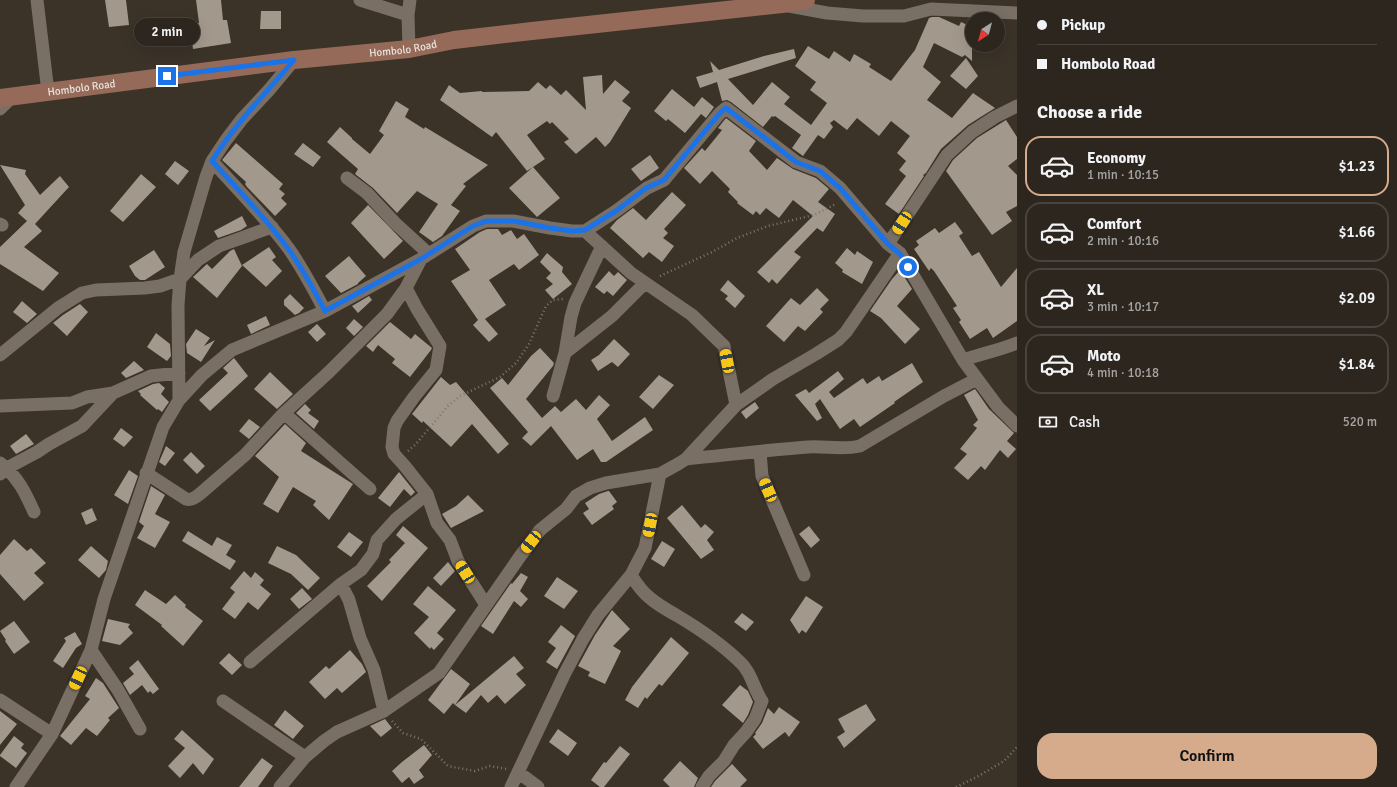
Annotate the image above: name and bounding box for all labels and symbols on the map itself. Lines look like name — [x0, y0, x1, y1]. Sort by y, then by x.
north arrow — [965, 12, 1005, 52]
callout: 2 min — [134, 18, 200, 46]
street label: Hombolo Road — [368, 38, 438, 60]
route end — [158, 67, 176, 85]
street label: Hombolo Road — [47, 77, 116, 99]
car — [890, 210, 914, 236]
route start — [899, 258, 917, 276]
car — [719, 348, 735, 374]
car — [758, 477, 778, 503]
car — [642, 512, 658, 538]
car — [519, 529, 543, 555]
car — [454, 559, 476, 585]
car — [67, 665, 89, 691]

